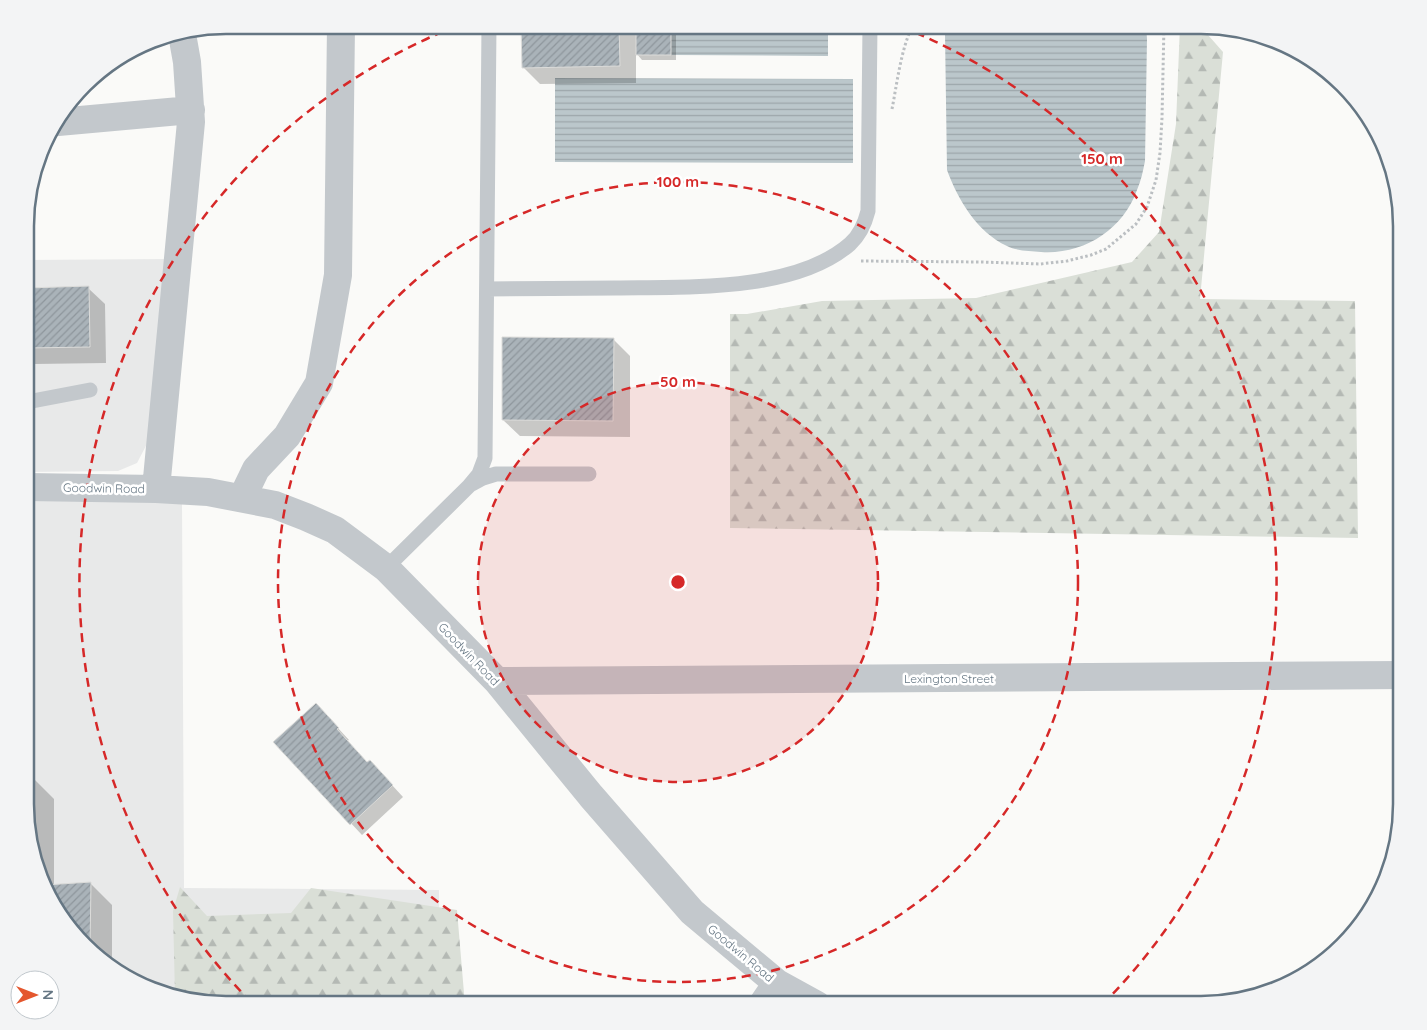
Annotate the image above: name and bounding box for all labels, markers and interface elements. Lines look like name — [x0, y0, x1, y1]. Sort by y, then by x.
text: 150 m — [1081, 149, 1123, 168]
text: 100 m — [657, 172, 699, 191]
text: 50 m — [660, 372, 696, 391]
street label: Goodwin Road — [63, 480, 145, 496]
centre of rings — [669, 573, 687, 591]
street label: Goodwin Road — [435, 619, 503, 689]
street label: Lexington Street — [904, 671, 994, 686]
street label: Goodwin Road — [705, 921, 777, 985]
north arrow — [10, 970, 60, 1020]
text: N — [39, 990, 57, 1000]

